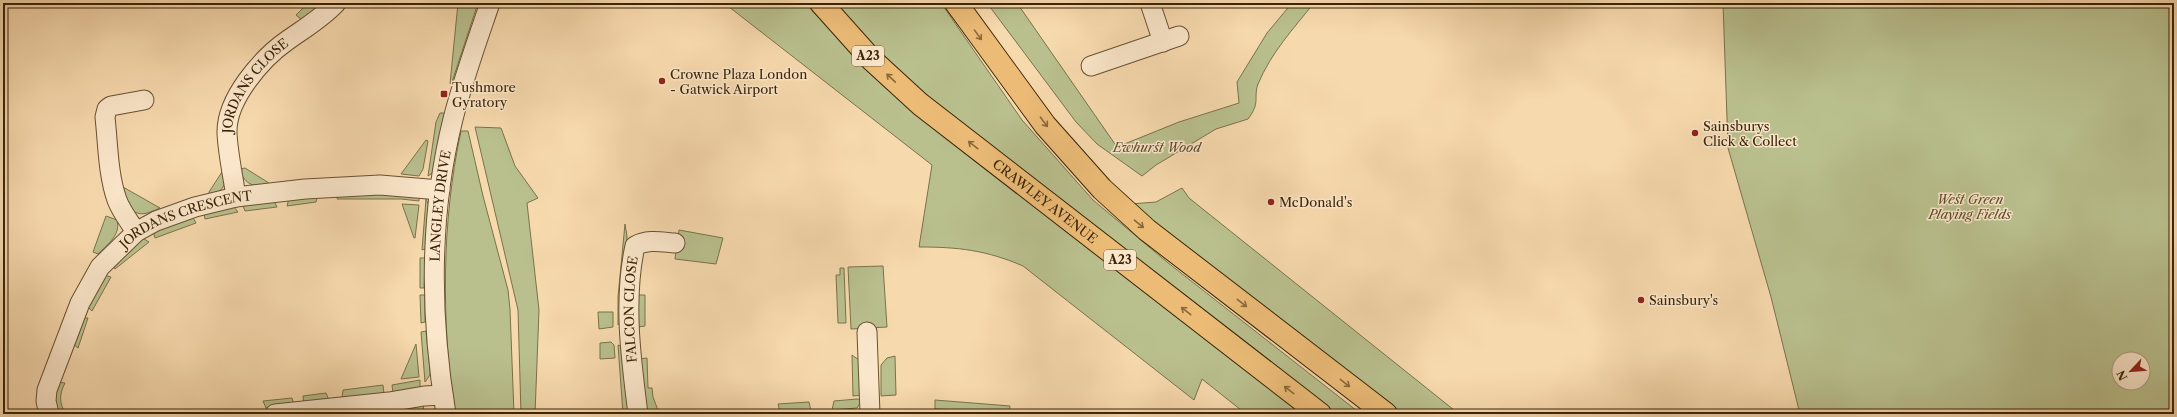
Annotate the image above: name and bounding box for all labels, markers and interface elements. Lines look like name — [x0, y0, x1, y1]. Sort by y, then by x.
one-way arrow — [974, 29, 983, 40]
street label: JORDANS CLOSE — [219, 35, 291, 135]
road number: A23 — [852, 46, 884, 66]
place label: Crowne Plaza London - Gatwick Airport — [670, 66, 807, 97]
one-way arrow — [886, 73, 896, 83]
marker: Crowne Plaza London - Gatwick Airport — [657, 76, 667, 86]
place label: Tushmore Gyratory — [452, 79, 516, 110]
marker: Tushmore Gyratory — [439, 89, 449, 99]
one-way arrow — [1039, 117, 1048, 128]
place label: Sainsburys Click & Collect — [1703, 118, 1797, 149]
marker: Sainsburys Click & Collect — [1690, 128, 1700, 138]
park label: Ewhurst Wood — [1112, 139, 1202, 155]
one-way arrow — [968, 141, 979, 149]
street label: LANGLEY DRIVE — [427, 149, 454, 262]
street label: CRAWLEY AVENUE — [990, 155, 1101, 247]
street label: JORDANS CRESCENT — [115, 187, 253, 253]
park label: West Green Playing Fields — [1928, 191, 2012, 222]
place label: McDonald's — [1279, 194, 1353, 210]
marker: McDonald's — [1266, 197, 1276, 207]
one-way arrow — [1134, 219, 1145, 228]
road number: A23 — [1104, 250, 1136, 270]
street label: FALCON CLOSE — [621, 255, 641, 364]
place label: Sainsbury's — [1649, 292, 1719, 308]
marker: Sainsbury's — [1636, 295, 1646, 305]
one-way arrow — [1237, 299, 1248, 308]
one-way arrow — [1181, 307, 1192, 315]
north arrow — [2111, 351, 2151, 391]
text: N — [2113, 368, 2130, 383]
one-way arrow — [1340, 378, 1351, 387]
one-way arrow — [1284, 386, 1295, 394]

